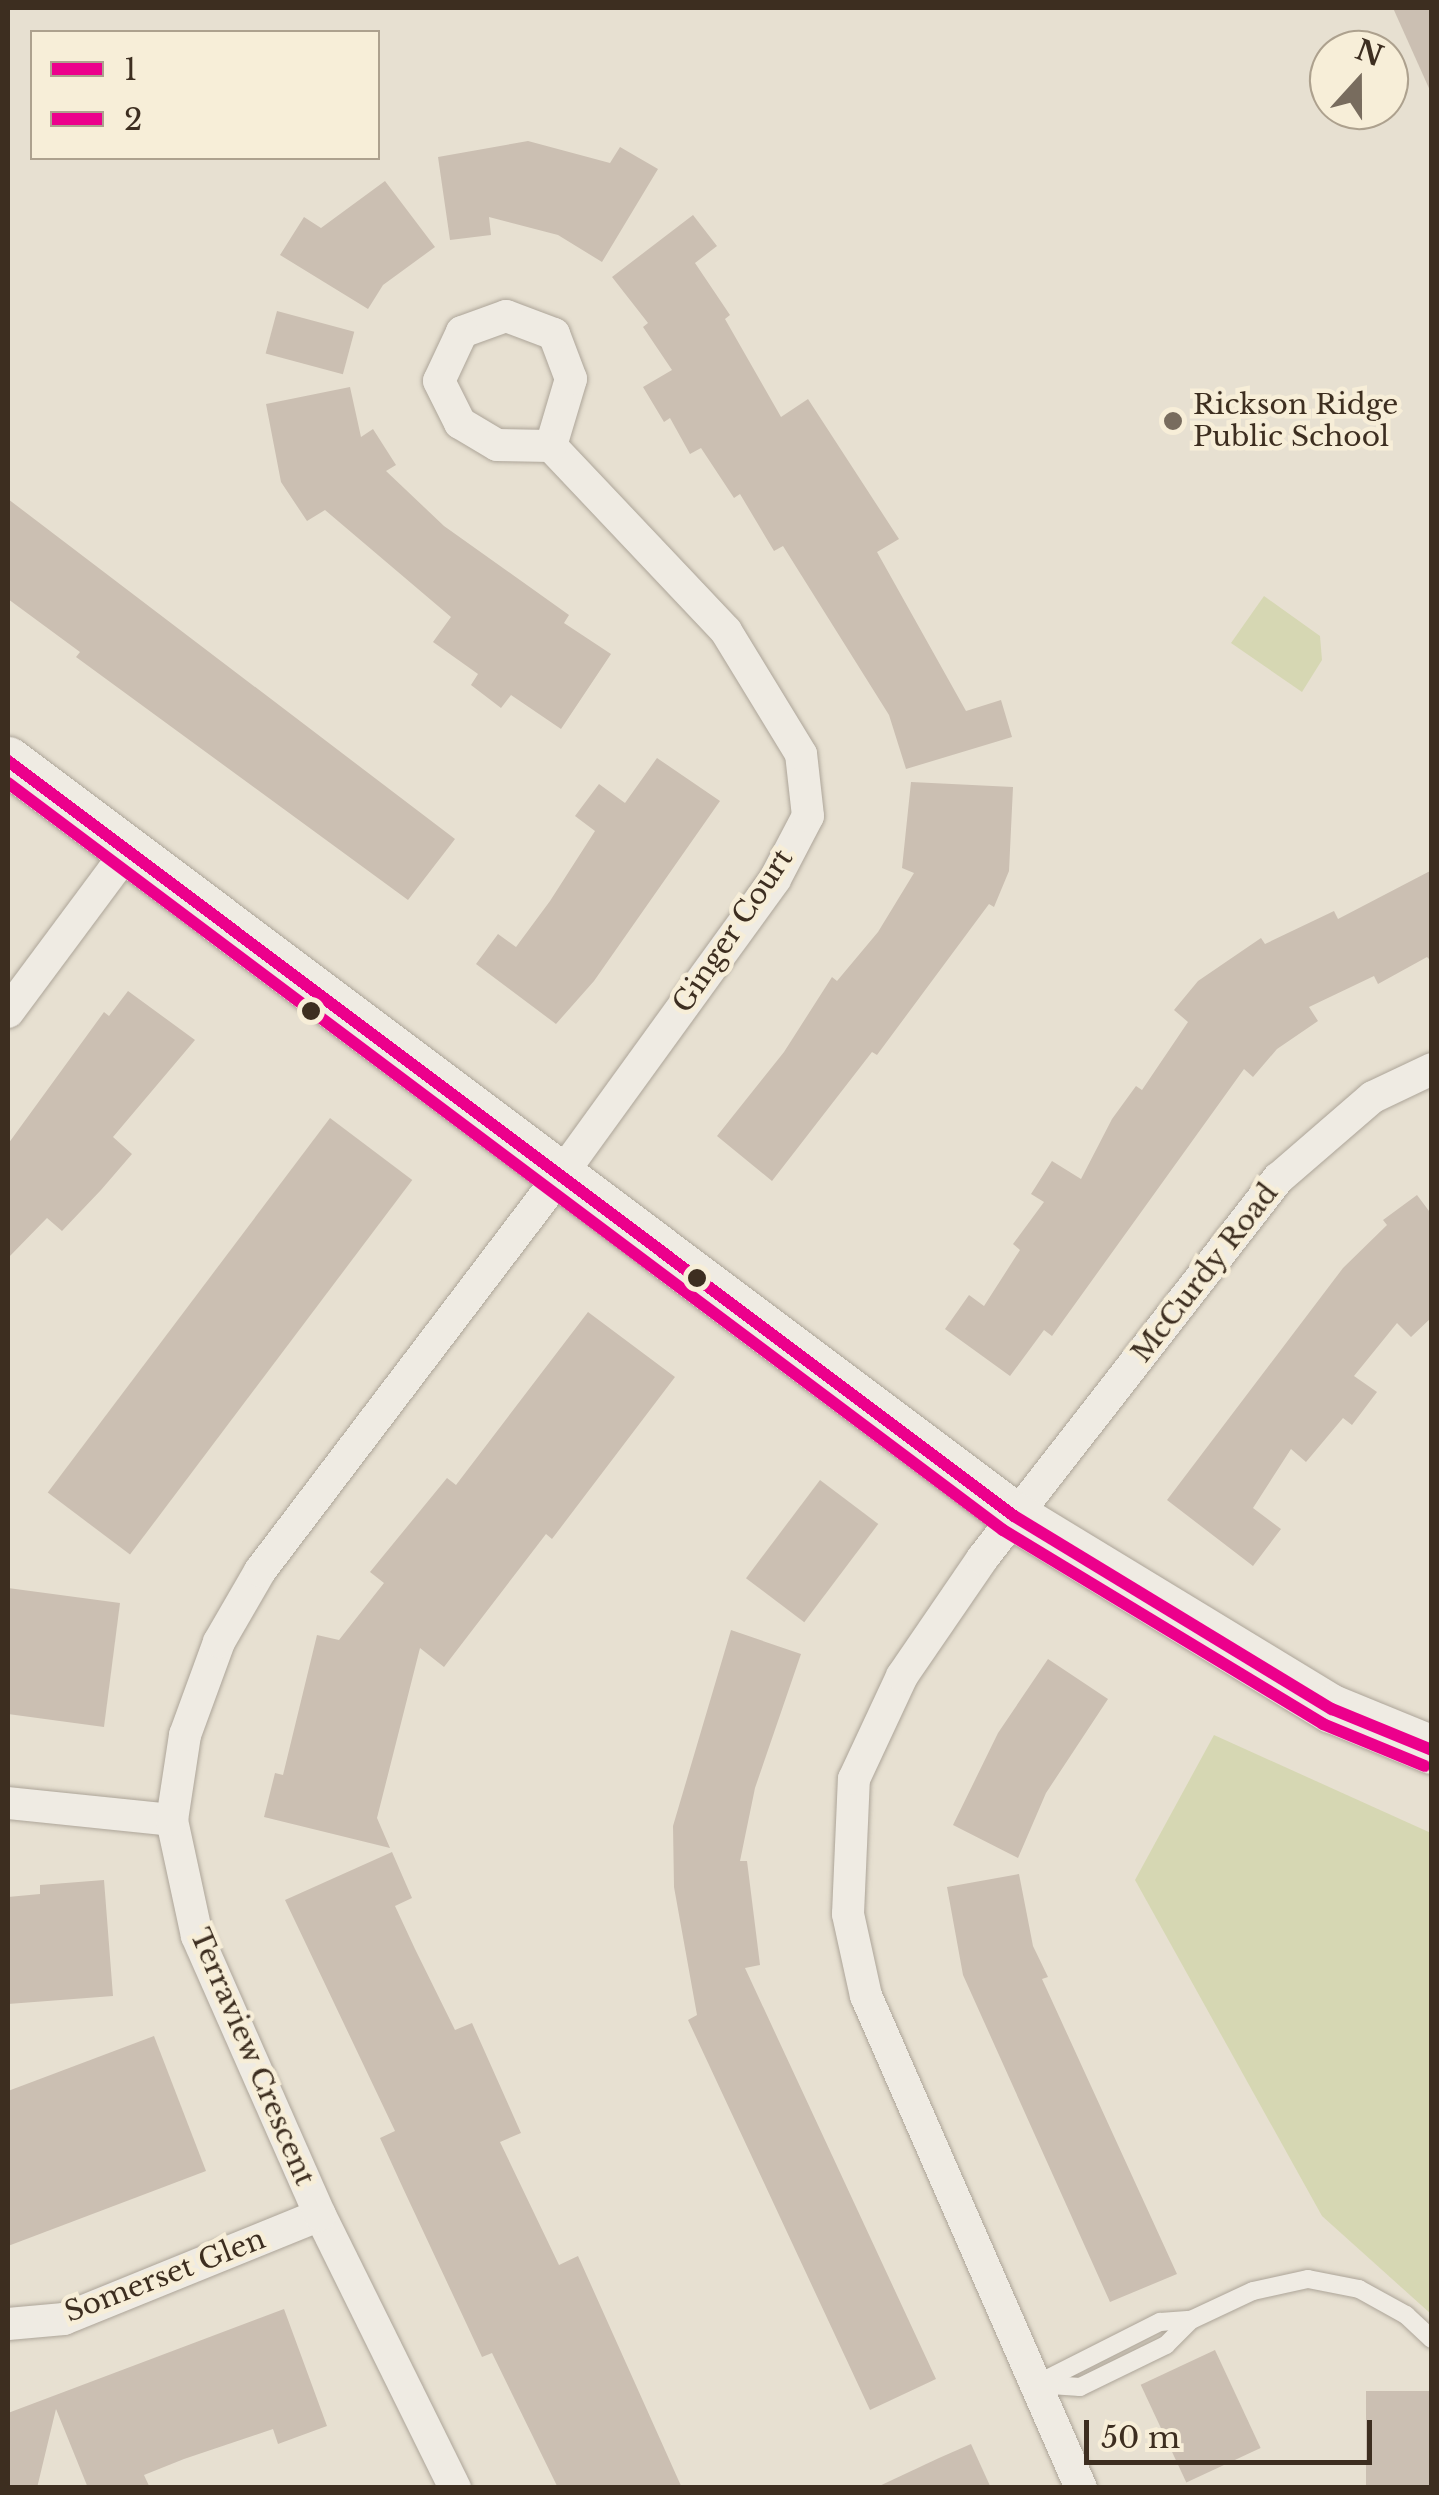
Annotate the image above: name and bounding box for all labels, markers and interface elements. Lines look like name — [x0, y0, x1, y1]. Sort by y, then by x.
legend — [30, 30, 380, 160]
north arrow — [1309, 30, 1409, 130]
text: N — [1351, 32, 1388, 74]
text: 1 — [124, 51, 137, 88]
text: 2 — [124, 101, 142, 138]
place label: Rickson Ridge Public School — [1193, 388, 1398, 454]
marker: Rickson Ridge Public School — [1162, 410, 1184, 432]
street label: Ginger Court — [666, 843, 800, 1019]
unlabelled marker — [301, 1001, 321, 1021]
street label: McCurdy Road — [1125, 1177, 1285, 1369]
unlabelled marker — [687, 1268, 707, 1288]
street label: Terraview Crescent — [183, 1923, 321, 2191]
street label: Somerset Glen — [60, 2222, 270, 2330]
scale bar — [1089, 2400, 1376, 2462]
text: 50 m — [1101, 2419, 1180, 2456]

